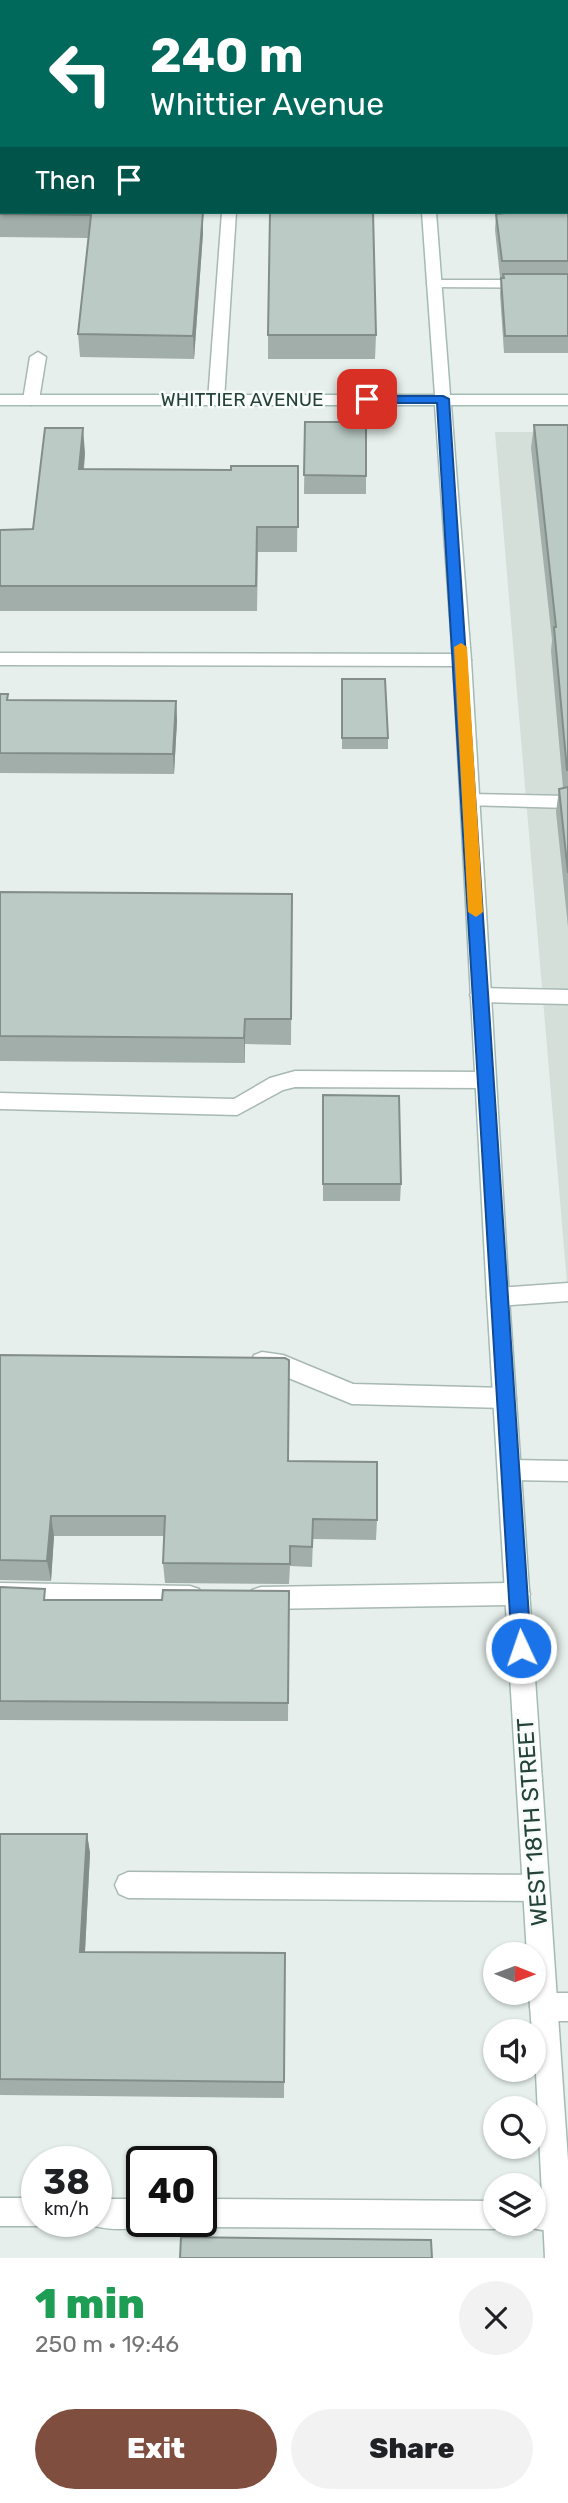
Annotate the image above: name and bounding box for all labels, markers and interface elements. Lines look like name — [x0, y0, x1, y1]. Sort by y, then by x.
text: 240 m — [150, 26, 304, 84]
icon: left — [35, 28, 126, 119]
text: Whittier Avenue — [150, 85, 384, 123]
icon: arrive — [110, 161, 148, 199]
text: Then — [35, 165, 96, 196]
pin — [337, 369, 397, 429]
icon: arrive — [348, 380, 386, 418]
street label: WHITTIER AVENUE — [160, 388, 324, 411]
position arrow — [484, 1611, 558, 1685]
street label: WEST 18TH STREET — [511, 1717, 553, 1927]
north arrow — [483, 1942, 546, 2006]
map controls — [483, 1942, 546, 2236]
button: sound — [483, 2019, 546, 2082]
button: search — [483, 2096, 546, 2159]
speed limit sign: 40 — [126, 2146, 217, 2237]
text: 38 — [43, 2161, 90, 2203]
button: layers — [483, 2173, 546, 2236]
text: km/h — [44, 2198, 89, 2220]
text: 1 min — [35, 2279, 145, 2329]
button: close — [459, 2281, 533, 2355]
text: 250 m · 19:46 — [35, 2330, 179, 2358]
button: Exit — [35, 2409, 277, 2489]
button: Share — [291, 2409, 533, 2489]

